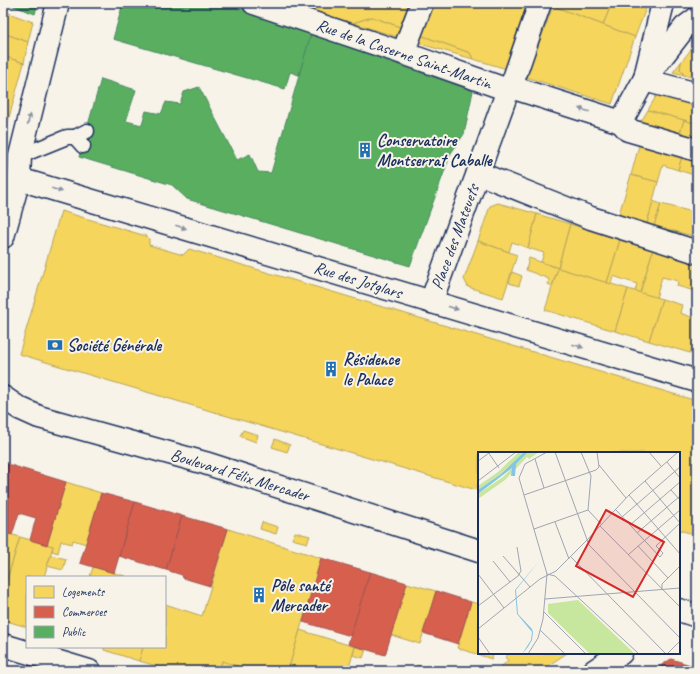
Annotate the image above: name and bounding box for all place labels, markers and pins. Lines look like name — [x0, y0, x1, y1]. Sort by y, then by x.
place label: Conservatoire Montserrat Caballe — [377, 130, 493, 171]
building icon: Conservatoire Montserrat Caballe — [356, 141, 374, 159]
place label: Société Générale — [67, 335, 163, 356]
bank icon: Société Générale — [46, 336, 64, 354]
place label: Résidence le Palace — [343, 349, 401, 390]
building icon: Résidence le Palace — [322, 360, 340, 378]
place label: Pôle santé Mercader — [271, 575, 332, 616]
building icon: Pôle santé Mercader — [250, 586, 268, 604]

